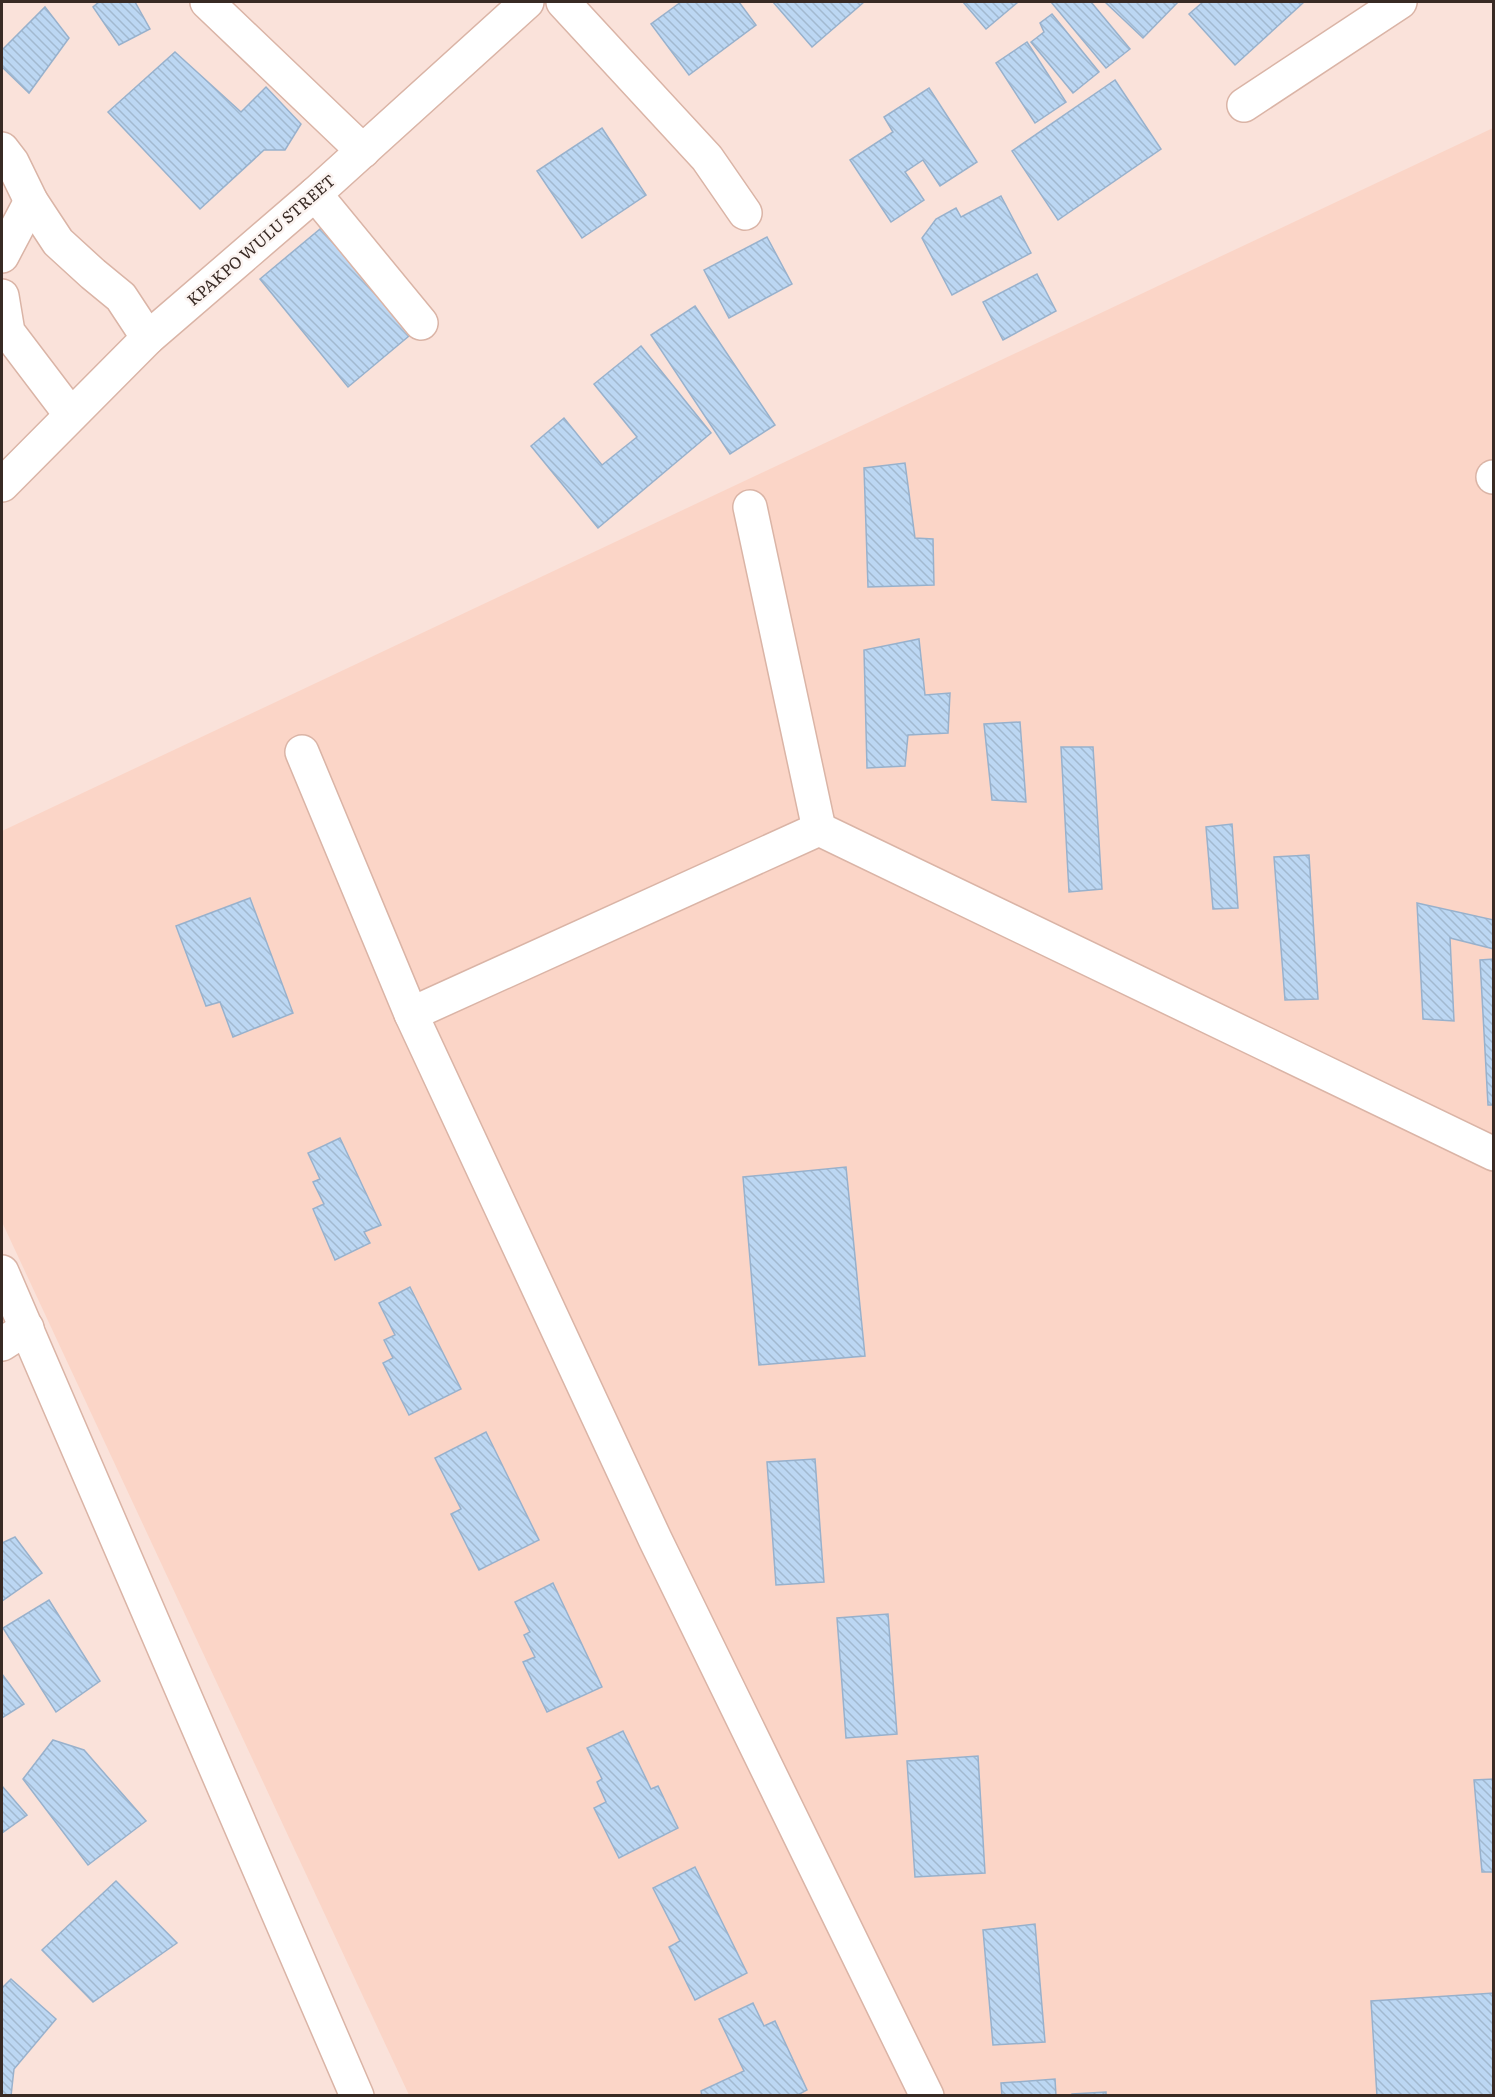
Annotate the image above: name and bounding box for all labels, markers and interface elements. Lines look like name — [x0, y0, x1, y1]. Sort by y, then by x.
street label: KPAKPO WULU STREET — [181, 168, 340, 311]

